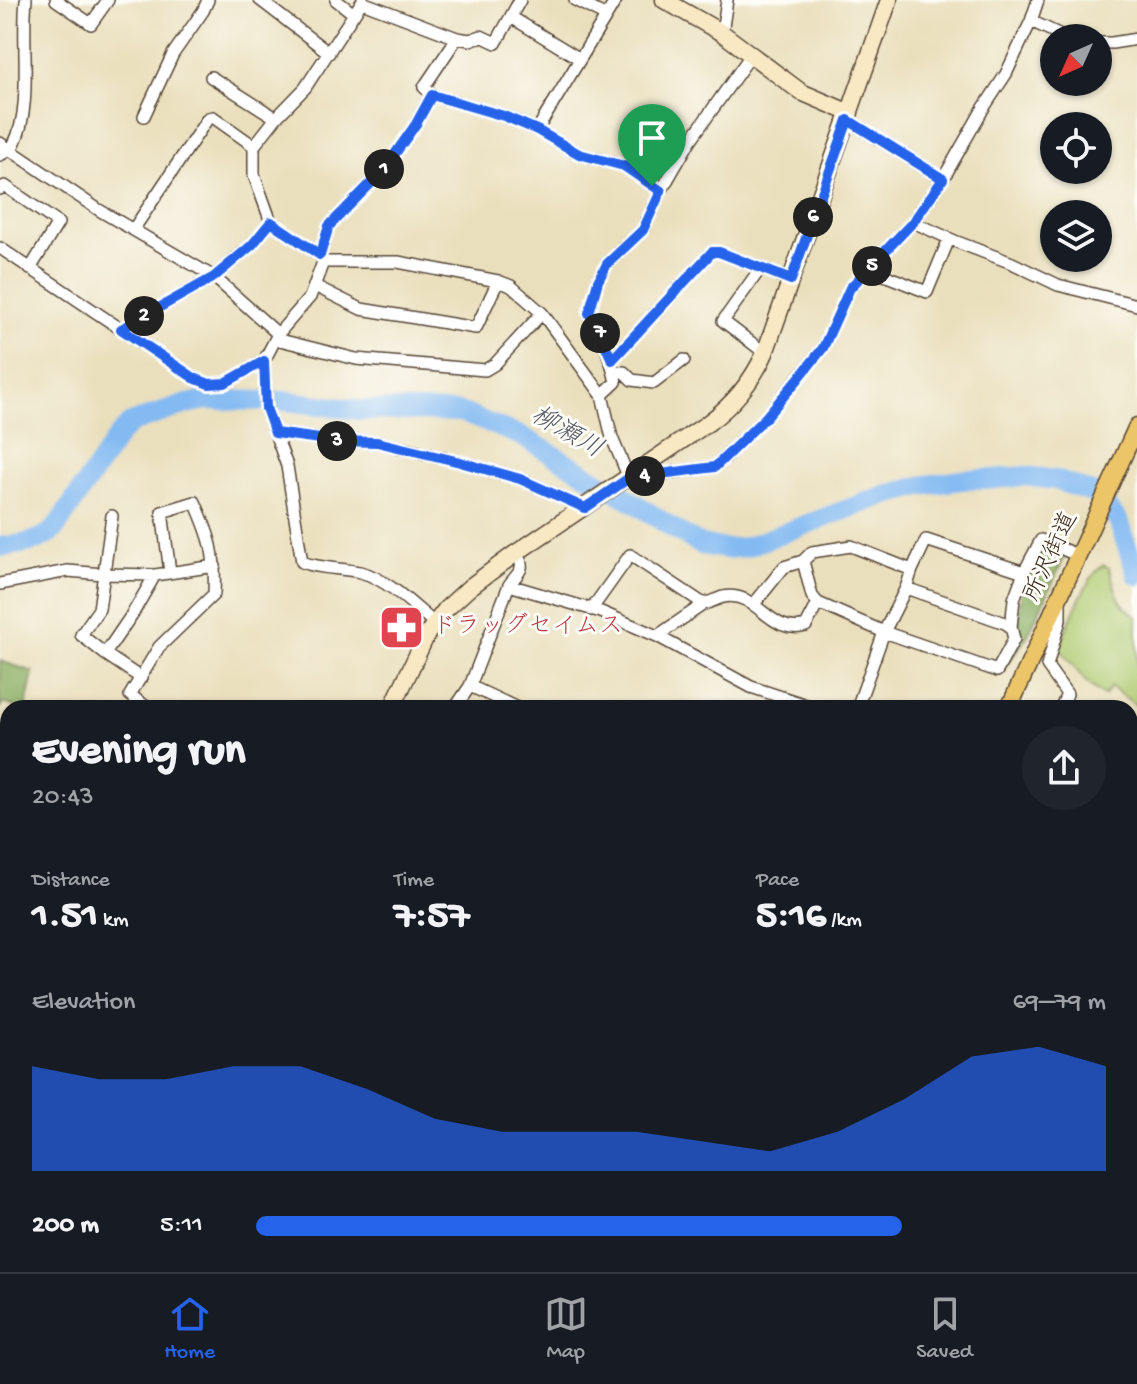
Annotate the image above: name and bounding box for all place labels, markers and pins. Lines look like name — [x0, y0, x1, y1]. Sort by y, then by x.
pin — [618, 104, 686, 186]
pin: 1 — [364, 149, 404, 189]
pin: 6 — [793, 197, 833, 237]
pin: 5 — [852, 246, 892, 286]
pin: 2 — [124, 296, 164, 336]
pin: 7 — [580, 313, 620, 353]
pin: 3 — [317, 421, 357, 461]
pin: 4 — [625, 456, 665, 496]
pharmacy icon: ドラッグセイムス — [377, 603, 425, 651]
place label: ドラッグセイムス — [432, 612, 623, 642]

